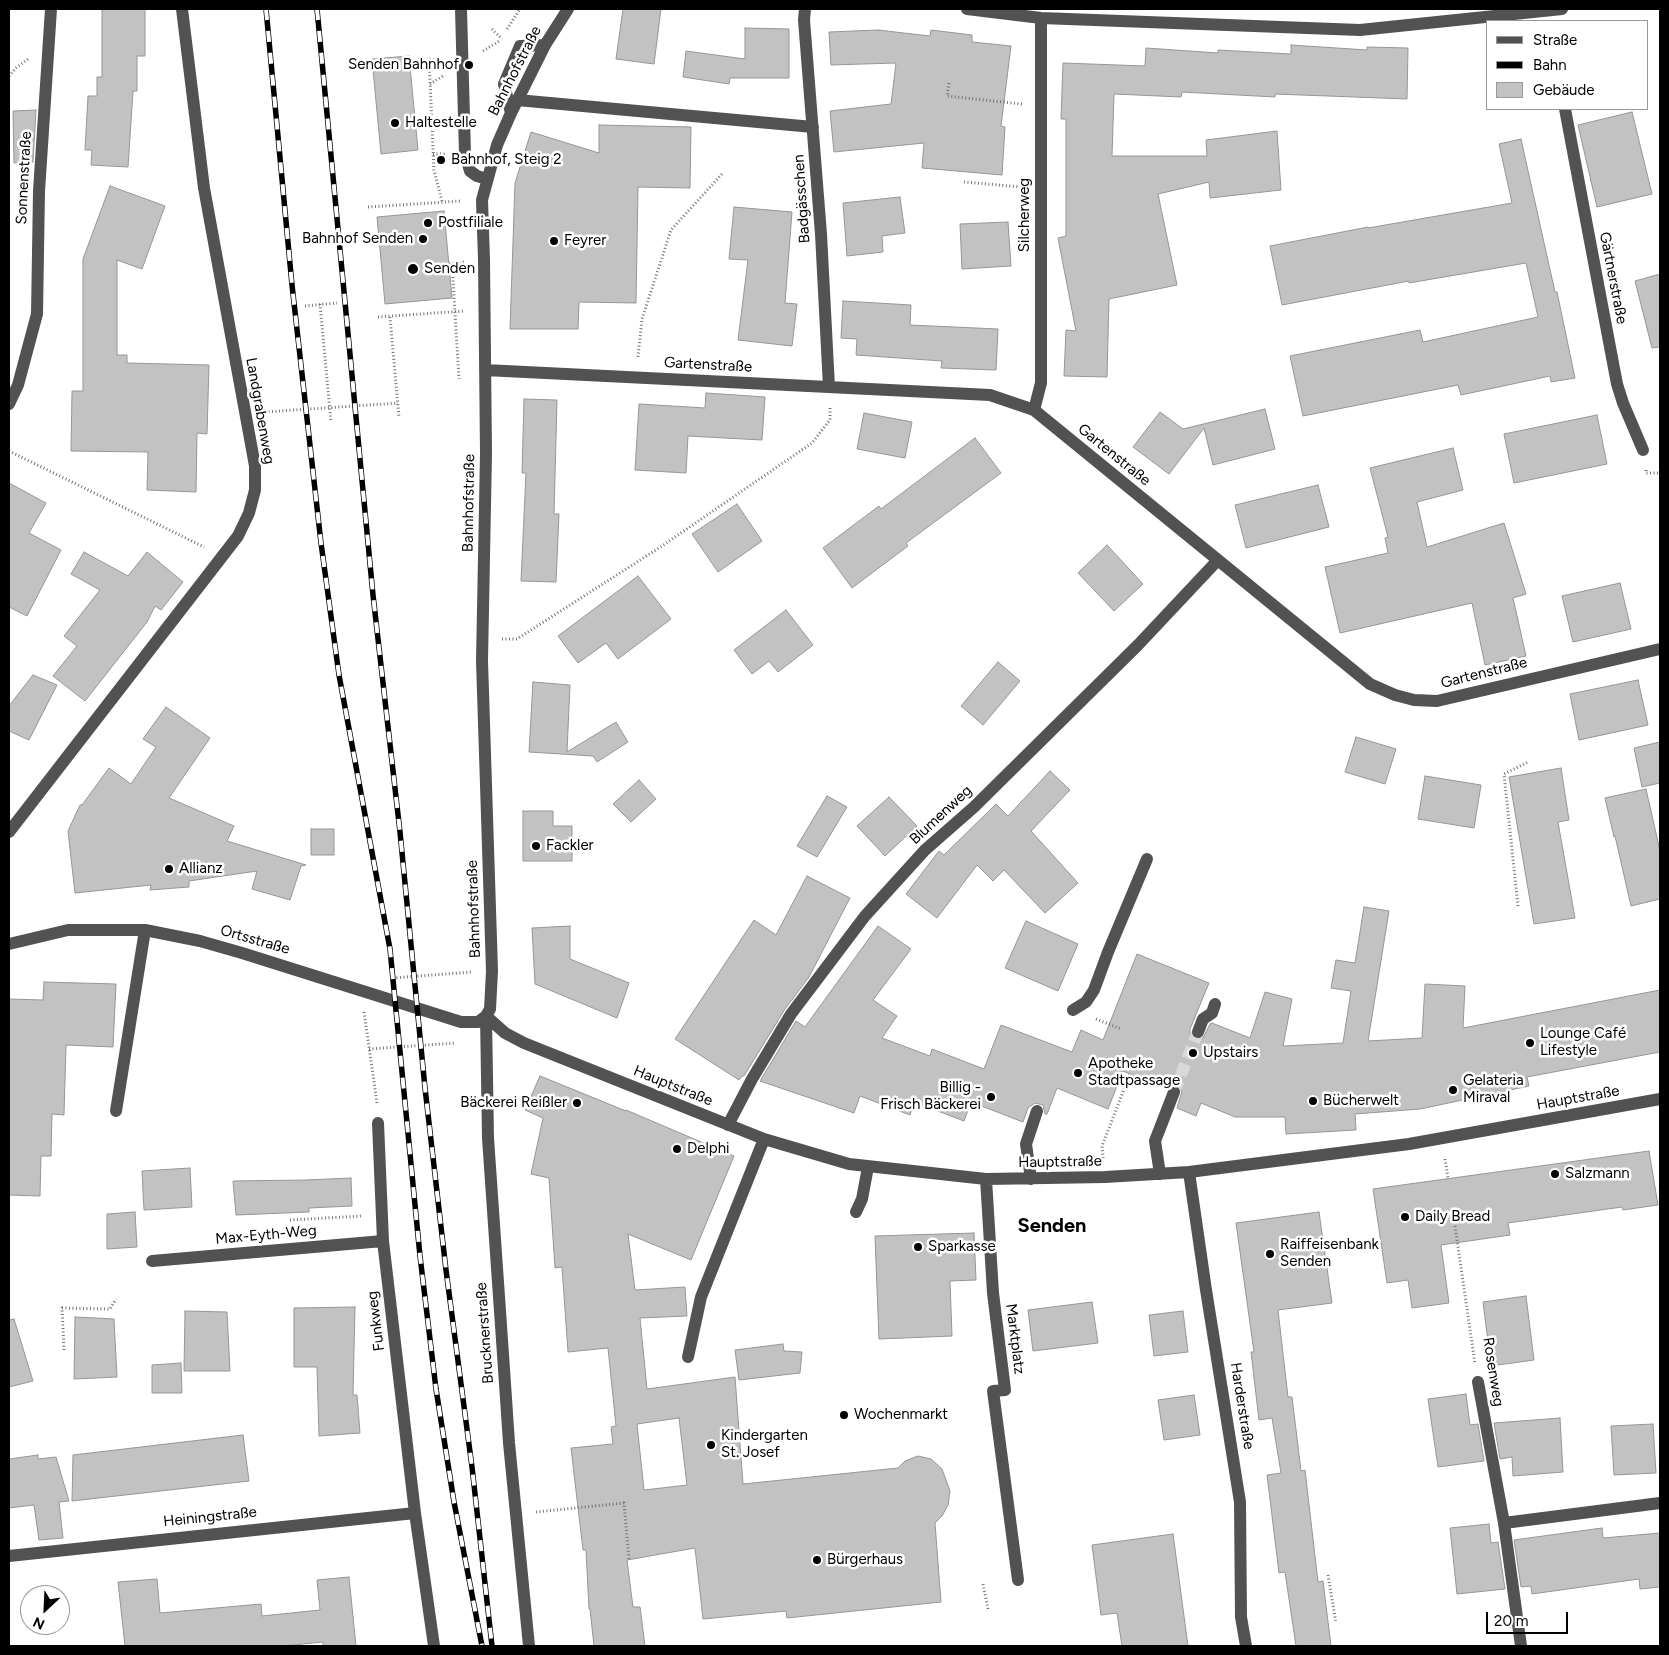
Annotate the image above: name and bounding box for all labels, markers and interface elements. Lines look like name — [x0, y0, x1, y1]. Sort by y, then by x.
legend — [1486, 20, 1649, 110]
street label: Bahnhofstraße — [485, 23, 545, 119]
text: Straße — [1533, 31, 1577, 49]
place label: Senden Bahnhof — [348, 56, 459, 74]
text: Bahn — [1533, 56, 1567, 74]
marker: Senden Bahnhof — [463, 59, 475, 71]
text: Gebäude — [1533, 81, 1594, 99]
place label: Haltestelle — [405, 114, 477, 132]
marker: Haltestelle — [389, 117, 401, 129]
street label: Sonnenstraße — [13, 131, 35, 225]
place label: Bahnhof, Steig 2 — [451, 151, 562, 169]
marker: Bahnhof, Steig 2 — [435, 154, 447, 166]
street label: Badgässchen — [790, 154, 814, 244]
street label: Silcherweg — [1016, 178, 1034, 252]
place label: Postfiliale — [438, 214, 503, 232]
marker: Postfiliale — [422, 217, 434, 229]
place label: Bahnhof Senden — [302, 230, 413, 248]
street label: Gärtnerstraße — [1595, 230, 1631, 326]
place label: Feyrer — [564, 232, 606, 250]
marker: Bahnhof Senden — [417, 233, 429, 245]
marker: Feyrer — [548, 235, 560, 247]
place label: Senden — [424, 260, 475, 278]
marker: Senden — [406, 262, 420, 276]
street label: Gartenstraße — [663, 354, 753, 376]
street label: Landgrabenweg — [242, 356, 278, 466]
street label: Gartenstraße — [1074, 420, 1154, 490]
street label: Bahnhofstraße — [459, 454, 479, 552]
street label: Gartenstraße — [1439, 654, 1529, 692]
street label: Blumenweg — [906, 782, 976, 848]
place label: Fackler — [546, 837, 594, 855]
marker: Fackler — [530, 840, 542, 852]
place label: Allianz — [179, 860, 223, 878]
street label: Bahnhofstraße — [463, 860, 485, 958]
marker: Allianz — [163, 863, 175, 875]
street label: Ortsstraße — [218, 922, 292, 958]
place label: Lounge Café Lifestyle — [1540, 1025, 1626, 1060]
marker: Lounge Café Lifestyle — [1524, 1037, 1536, 1049]
place label: Upstairs — [1203, 1044, 1258, 1062]
marker: Upstairs — [1187, 1047, 1199, 1059]
place label: Apotheke Stadtpassage — [1088, 1055, 1180, 1090]
street label: Hauptstraße — [631, 1062, 715, 1110]
marker: Apotheke Stadtpassage — [1072, 1067, 1084, 1079]
place label: Gelateria Miraval — [1463, 1072, 1524, 1107]
place label: Billig - Frisch Bäckerei — [880, 1079, 981, 1114]
street label: Hauptstraße — [1535, 1082, 1621, 1114]
marker: Gelateria Miraval — [1447, 1084, 1459, 1096]
marker: Billig - Frisch Bäckerei — [985, 1091, 997, 1103]
place label: Bücherwelt — [1323, 1092, 1399, 1110]
place label: Bäckerei Reißler — [460, 1094, 567, 1112]
marker: Bücherwelt — [1307, 1095, 1319, 1107]
marker: Bäckerei Reißler — [571, 1097, 583, 1109]
place label: Delphi — [687, 1140, 730, 1158]
marker: Delphi — [671, 1143, 683, 1155]
street label: Hauptstraße — [1018, 1152, 1102, 1172]
place label: Salzmann — [1565, 1165, 1630, 1183]
marker: Salzmann — [1549, 1168, 1561, 1180]
place label: Daily Bread — [1415, 1208, 1490, 1226]
marker: Daily Bread — [1399, 1211, 1411, 1223]
district label: Senden — [1018, 1214, 1086, 1238]
street label: Max-Eyth-Weg — [215, 1222, 317, 1248]
place label: Raiffeisenbank Senden — [1280, 1236, 1379, 1271]
place label: Sparkasse — [928, 1238, 996, 1256]
marker: Sparkasse — [912, 1241, 924, 1253]
marker: Raiffeisenbank Senden — [1264, 1248, 1276, 1260]
street label: Brucknerstraße — [472, 1282, 498, 1384]
street label: Funkweg — [363, 1290, 389, 1352]
street label: Marktplatz — [1002, 1303, 1028, 1375]
street label: Rosenweg — [1479, 1336, 1507, 1408]
street label: Harderstraße — [1226, 1361, 1258, 1451]
place label: Wochenmarkt — [854, 1406, 948, 1424]
marker: Wochenmarkt — [838, 1409, 850, 1421]
place label: Kindergarten St. Josef — [721, 1427, 808, 1462]
marker: Kindergarten St. Josef — [705, 1439, 717, 1451]
street label: Heiningstraße — [162, 1503, 258, 1531]
place label: Bürgerhaus — [827, 1551, 903, 1569]
marker: Bürgerhaus — [811, 1554, 823, 1566]
north arrow — [20, 1585, 70, 1635]
scale bar — [1489, 1602, 1572, 1634]
text: 20 m — [1494, 1612, 1528, 1630]
text: N — [30, 1613, 47, 1633]

